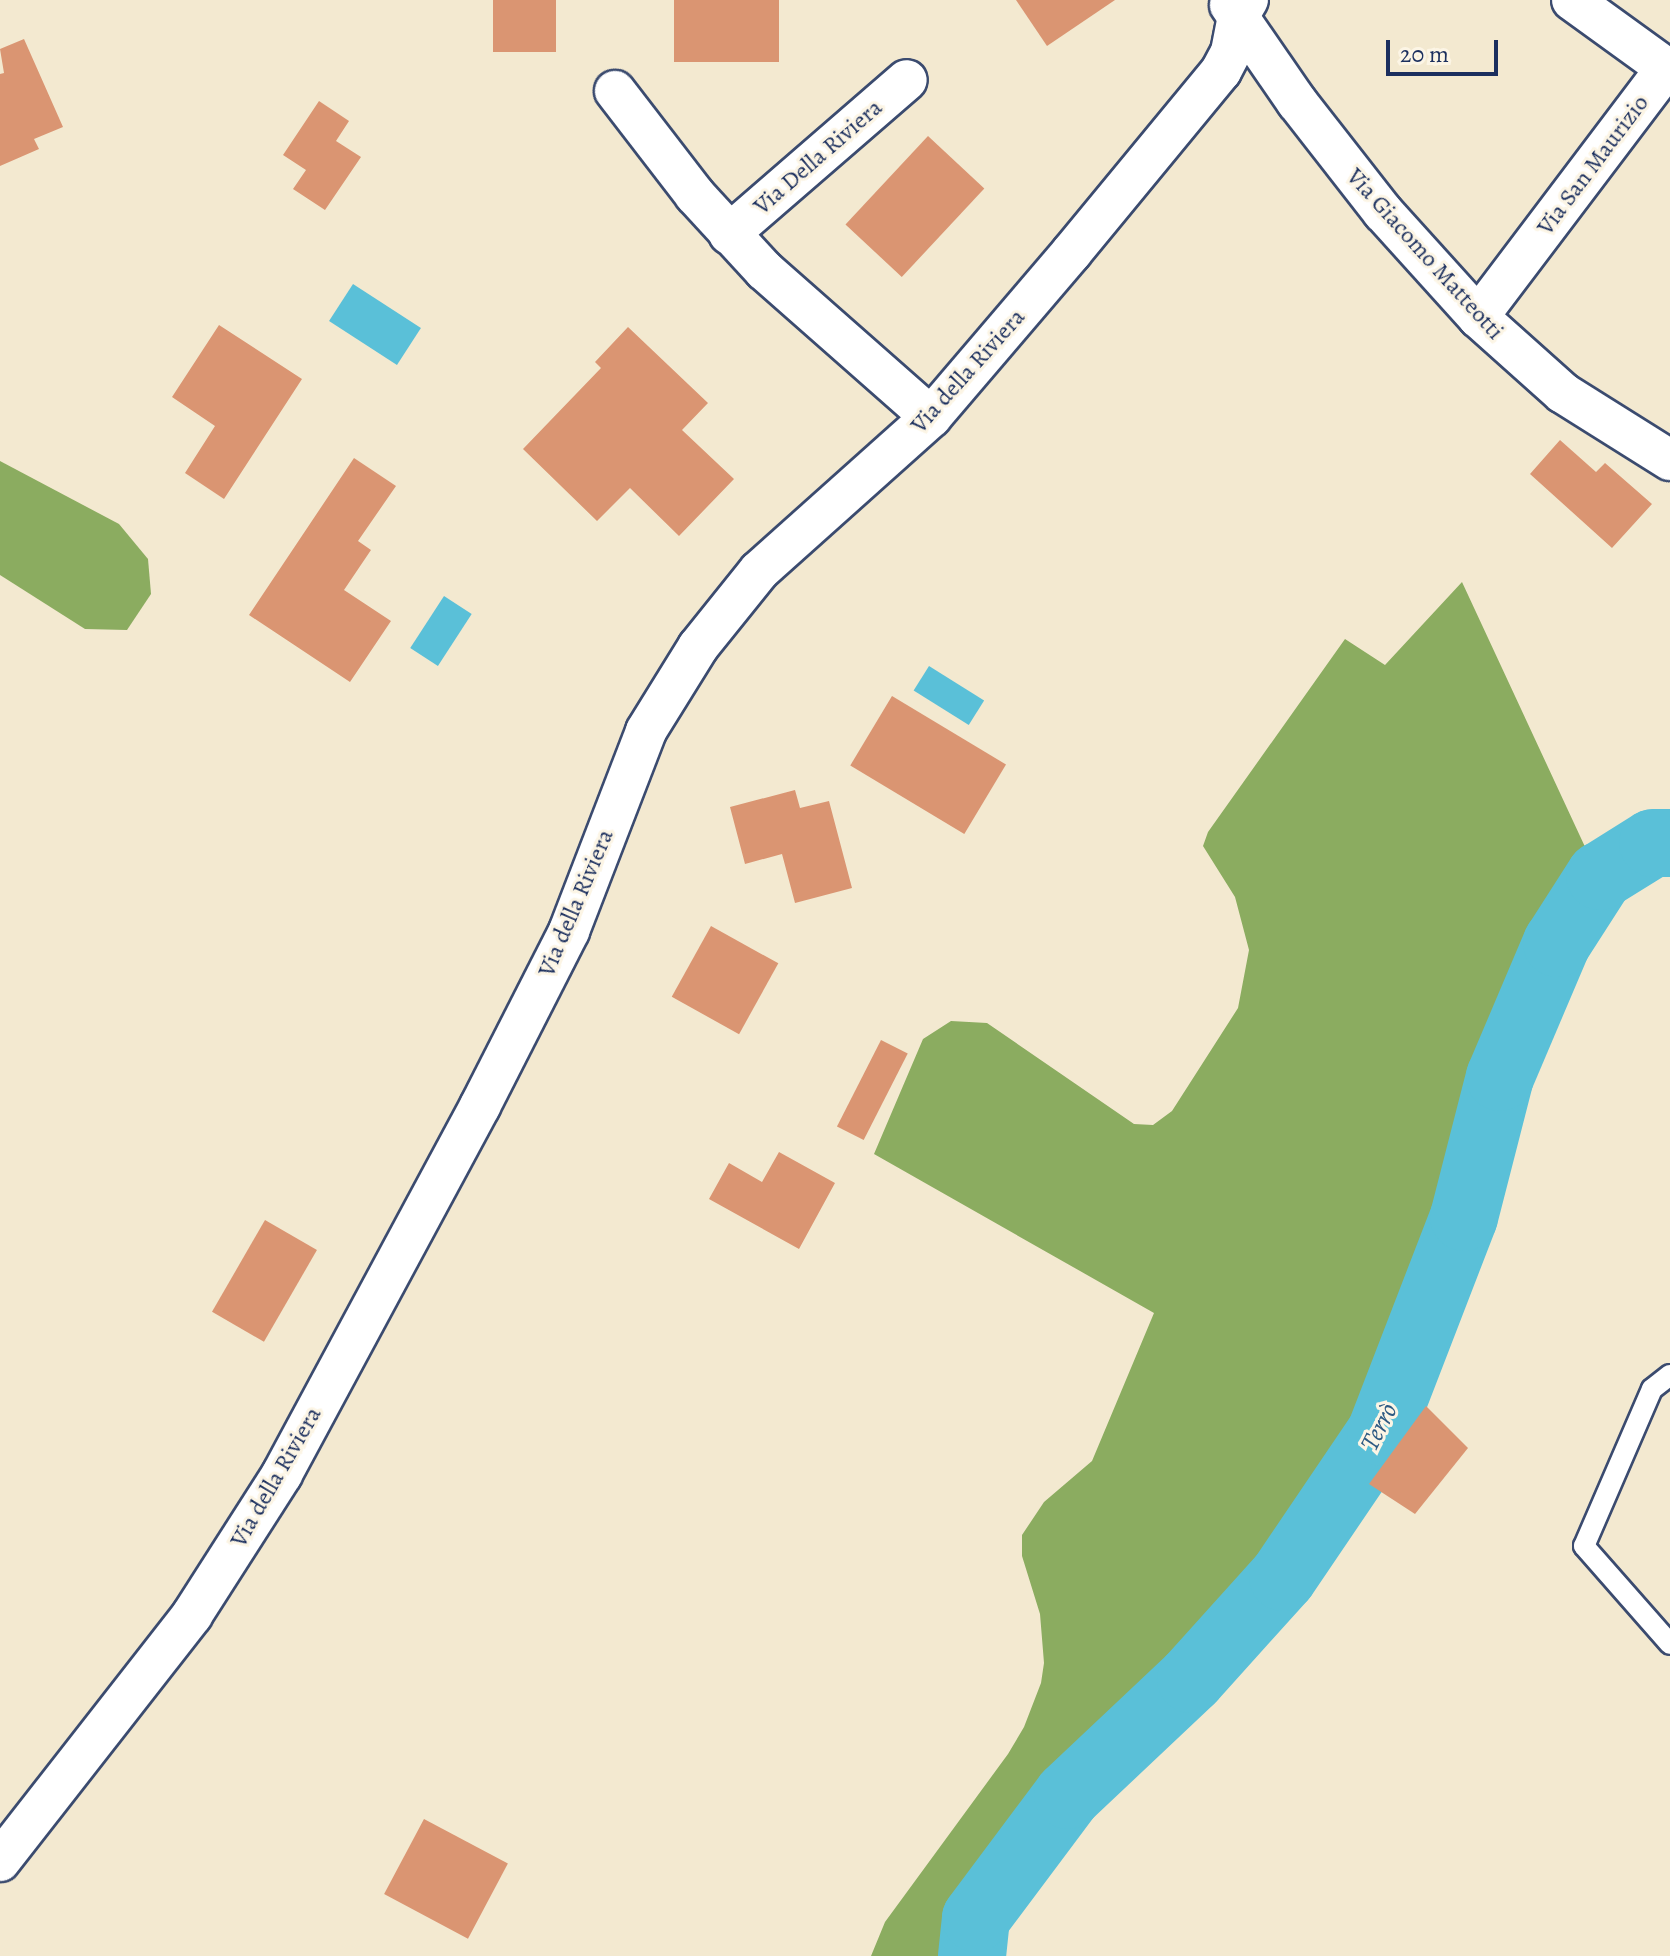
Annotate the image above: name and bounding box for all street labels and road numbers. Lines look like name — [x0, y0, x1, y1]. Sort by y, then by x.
street label: Via San Maurizio — [1531, 89, 1655, 241]
street label: Via Della Riviera — [748, 93, 888, 221]
street label: Via Giacomo Matteotti — [1340, 162, 1510, 346]
street label: Via della Riviera — [905, 303, 1031, 439]
street label: Via della Riviera — [532, 825, 620, 981]
street label: Via della Riviera — [224, 1402, 328, 1552]

